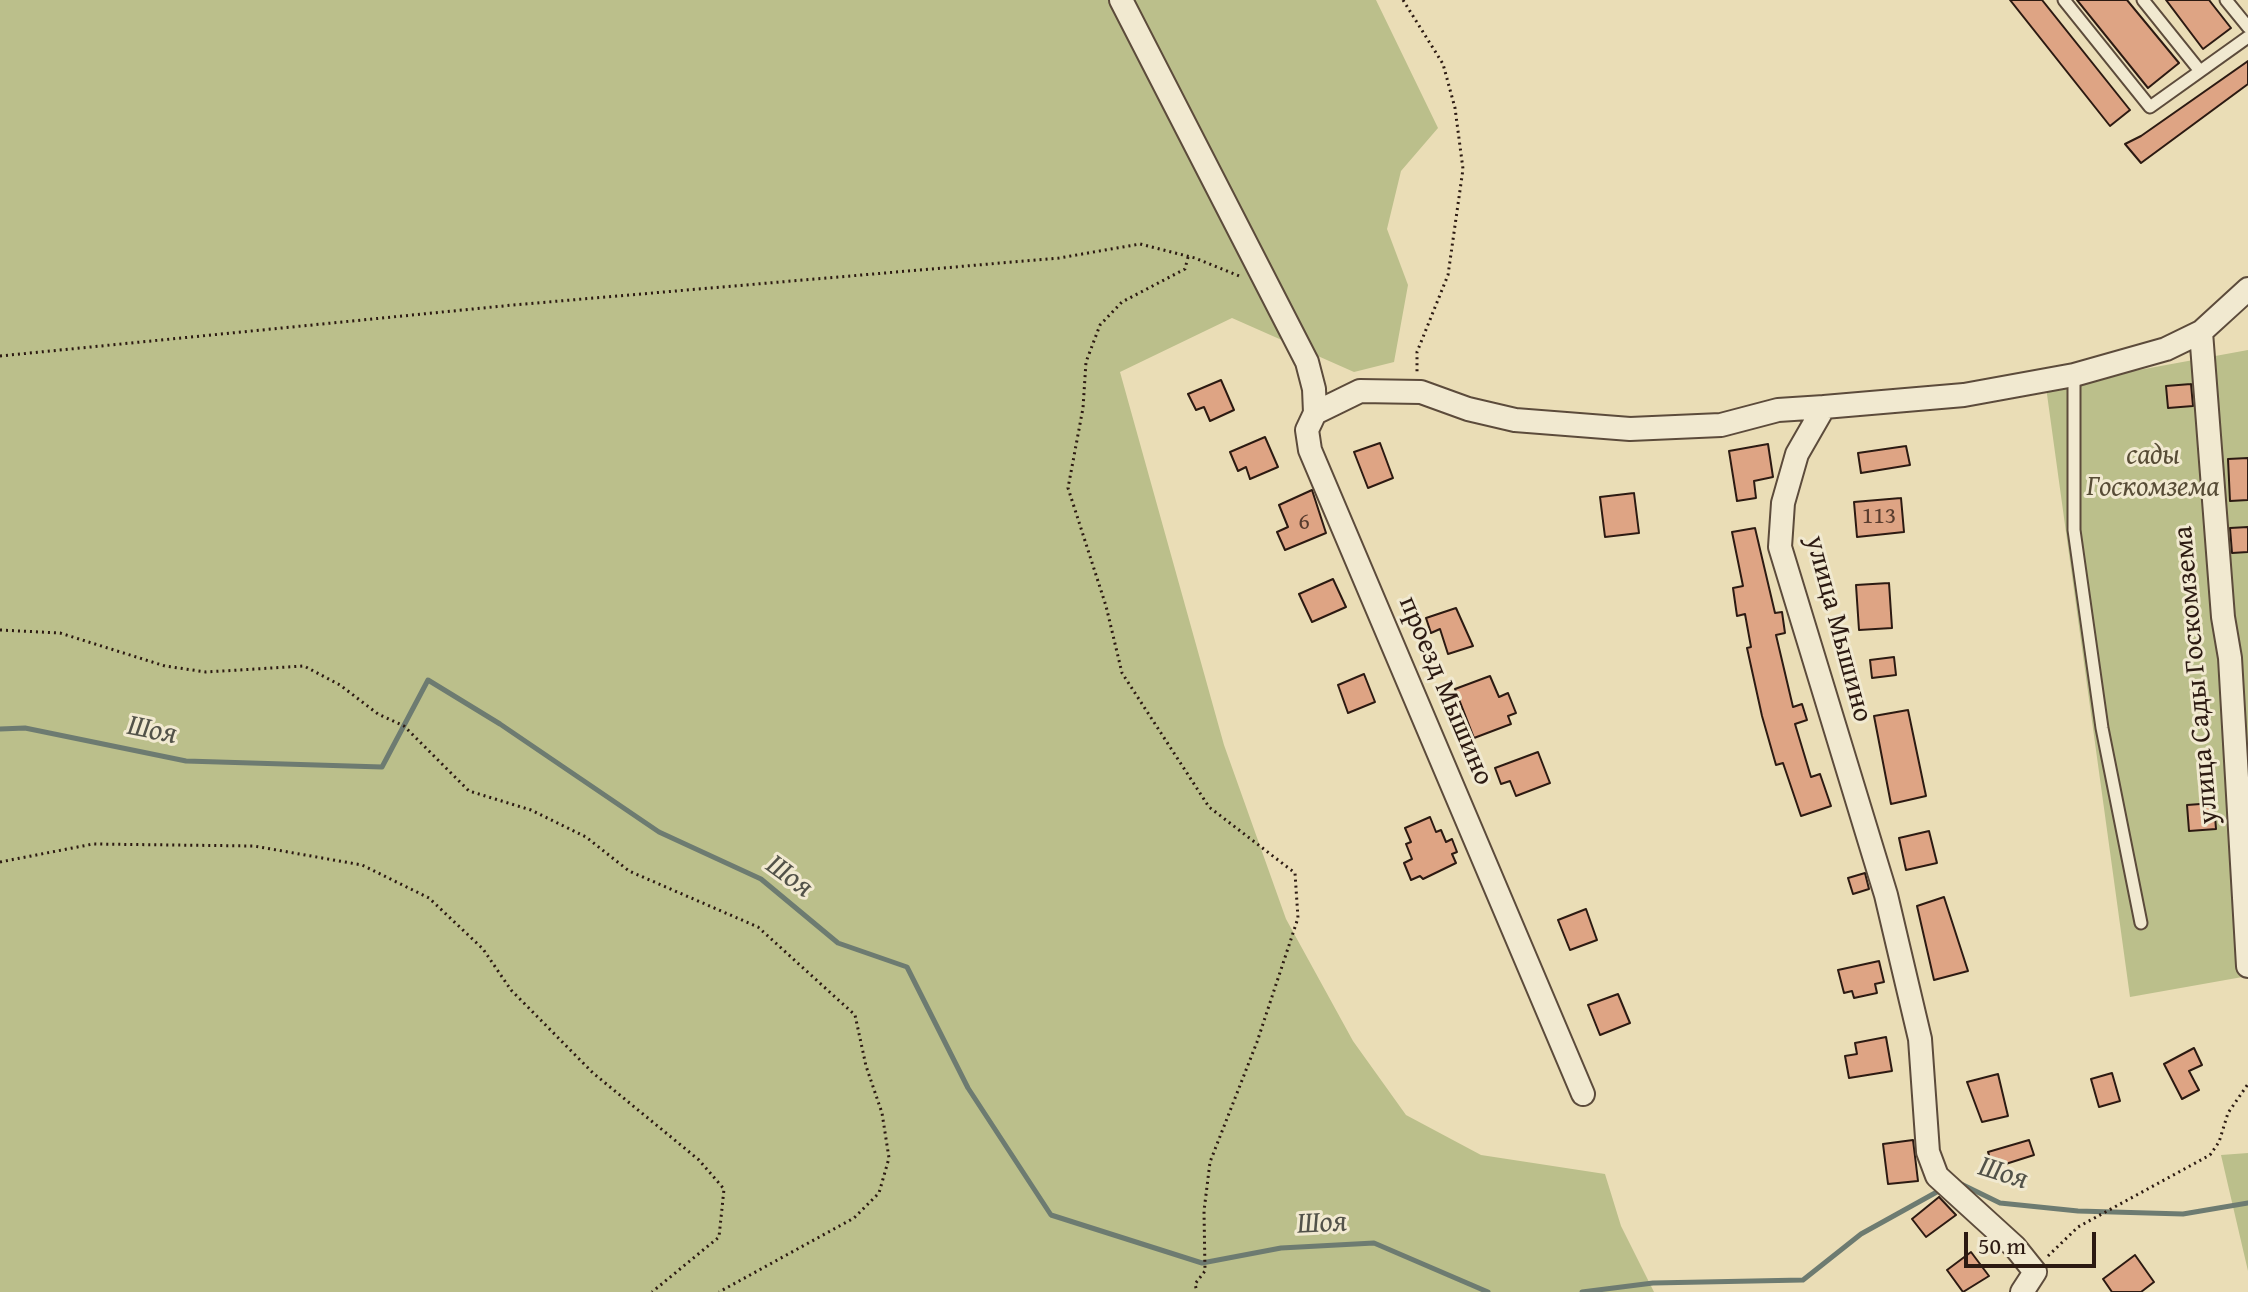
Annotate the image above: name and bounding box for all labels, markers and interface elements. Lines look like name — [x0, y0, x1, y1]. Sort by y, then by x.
park label: сады Госкомзема — [2087, 439, 2219, 505]
house number: 113 — [1862, 503, 1896, 531]
house number: 6 — [1298, 509, 1310, 537]
street label: улица Сады Госкомзема — [2167, 525, 2227, 825]
street label: улица Мышино — [1797, 532, 1879, 726]
street label: проезд Мышино — [1390, 592, 1500, 790]
water label: Шоя — [124, 709, 180, 753]
water label: Шоя — [758, 848, 820, 906]
water label: Шоя — [1974, 1149, 2032, 1199]
water label: Шоя — [1296, 1205, 1348, 1243]
scale bar — [1968, 1216, 2100, 1266]
text: 50 m — [1978, 1228, 2026, 1263]

